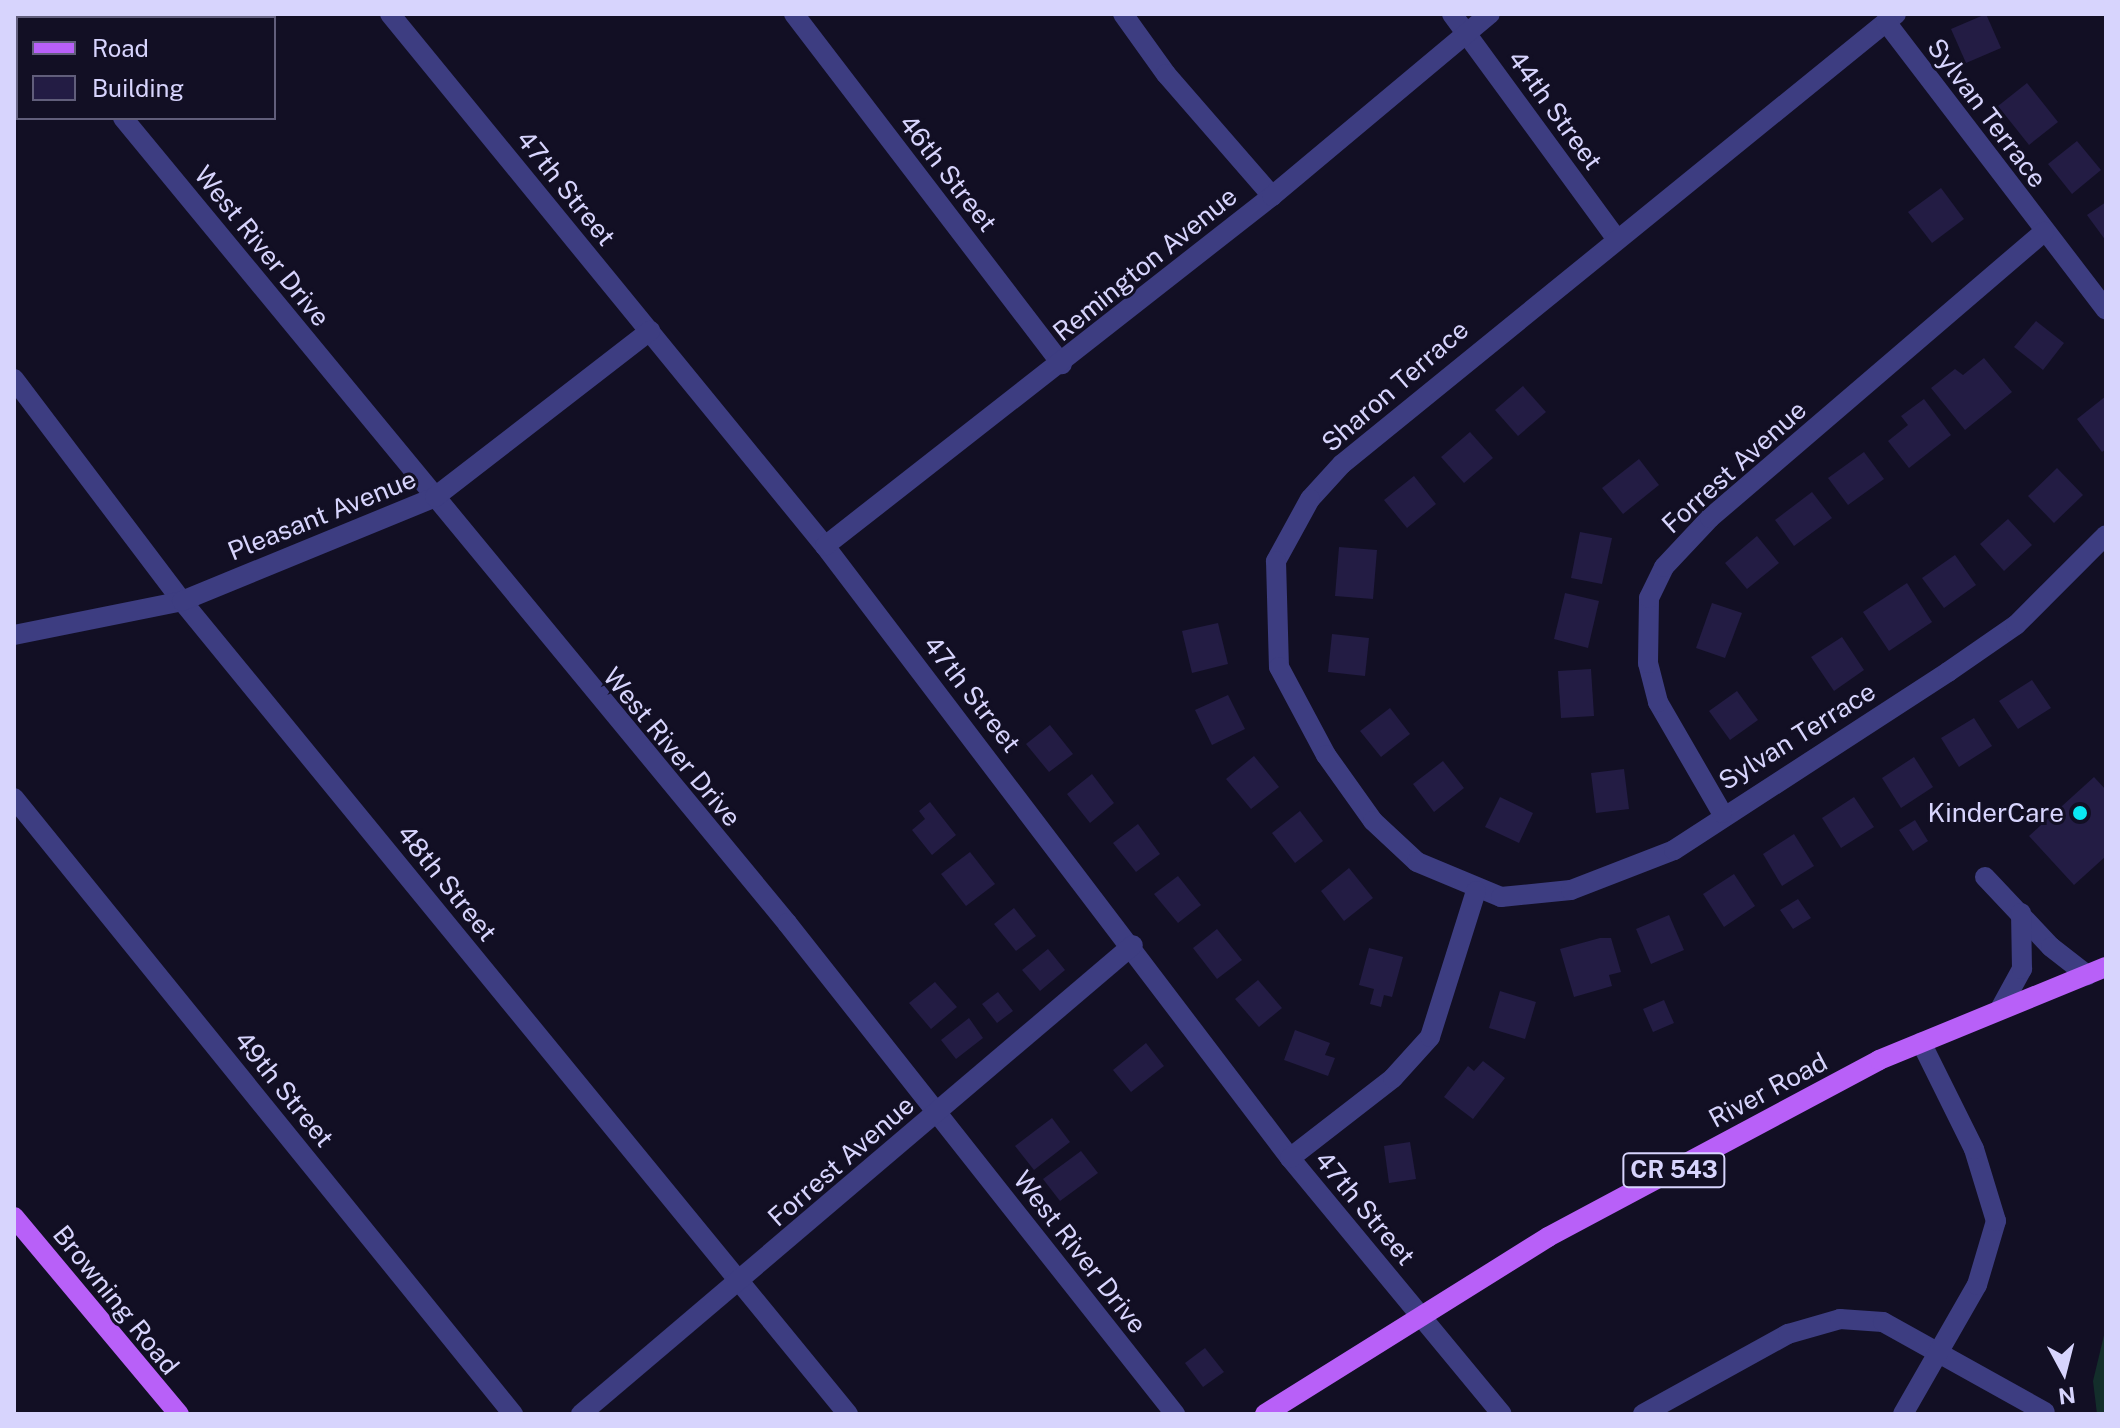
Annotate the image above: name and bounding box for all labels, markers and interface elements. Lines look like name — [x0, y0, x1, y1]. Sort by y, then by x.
legend — [16, 16, 276, 120]
street label: Sylvan Terrace — [1921, 32, 2053, 194]
text: Road — [92, 34, 149, 62]
street label: 44th Street — [1501, 44, 1609, 176]
text: Building — [92, 74, 184, 102]
street label: 46th Street — [893, 108, 1003, 238]
street label: 47th Street — [510, 124, 622, 252]
street label: West River Drive — [188, 159, 336, 333]
street label: Remington Avenue — [1047, 180, 1243, 348]
street label: Sharon Terrace — [1315, 314, 1475, 458]
street label: Forrest Avenue — [1656, 394, 1812, 540]
street label: Pleasant Avenue — [223, 463, 421, 567]
street label: 47th Street — [917, 630, 1027, 758]
street label: West River Drive — [597, 661, 747, 833]
street label: Sylvan Terrace — [1713, 675, 1881, 797]
place label: KinderCare — [1927, 797, 2064, 829]
marker: KinderCare — [2071, 804, 2089, 822]
street label: 48th Street — [391, 819, 503, 947]
street label: 49th Street — [228, 1025, 340, 1153]
street label: River Road — [1704, 1046, 1832, 1134]
street label: Forrest Avenue — [762, 1089, 920, 1233]
street label: 47th Street — [1308, 1145, 1422, 1271]
road number: CR 543 — [1622, 1150, 1726, 1190]
street label: West River Drive — [1007, 1165, 1153, 1339]
street label: Browning Road — [46, 1219, 186, 1381]
north arrow — [2024, 1332, 2104, 1412]
text: N — [2057, 1382, 2077, 1410]

